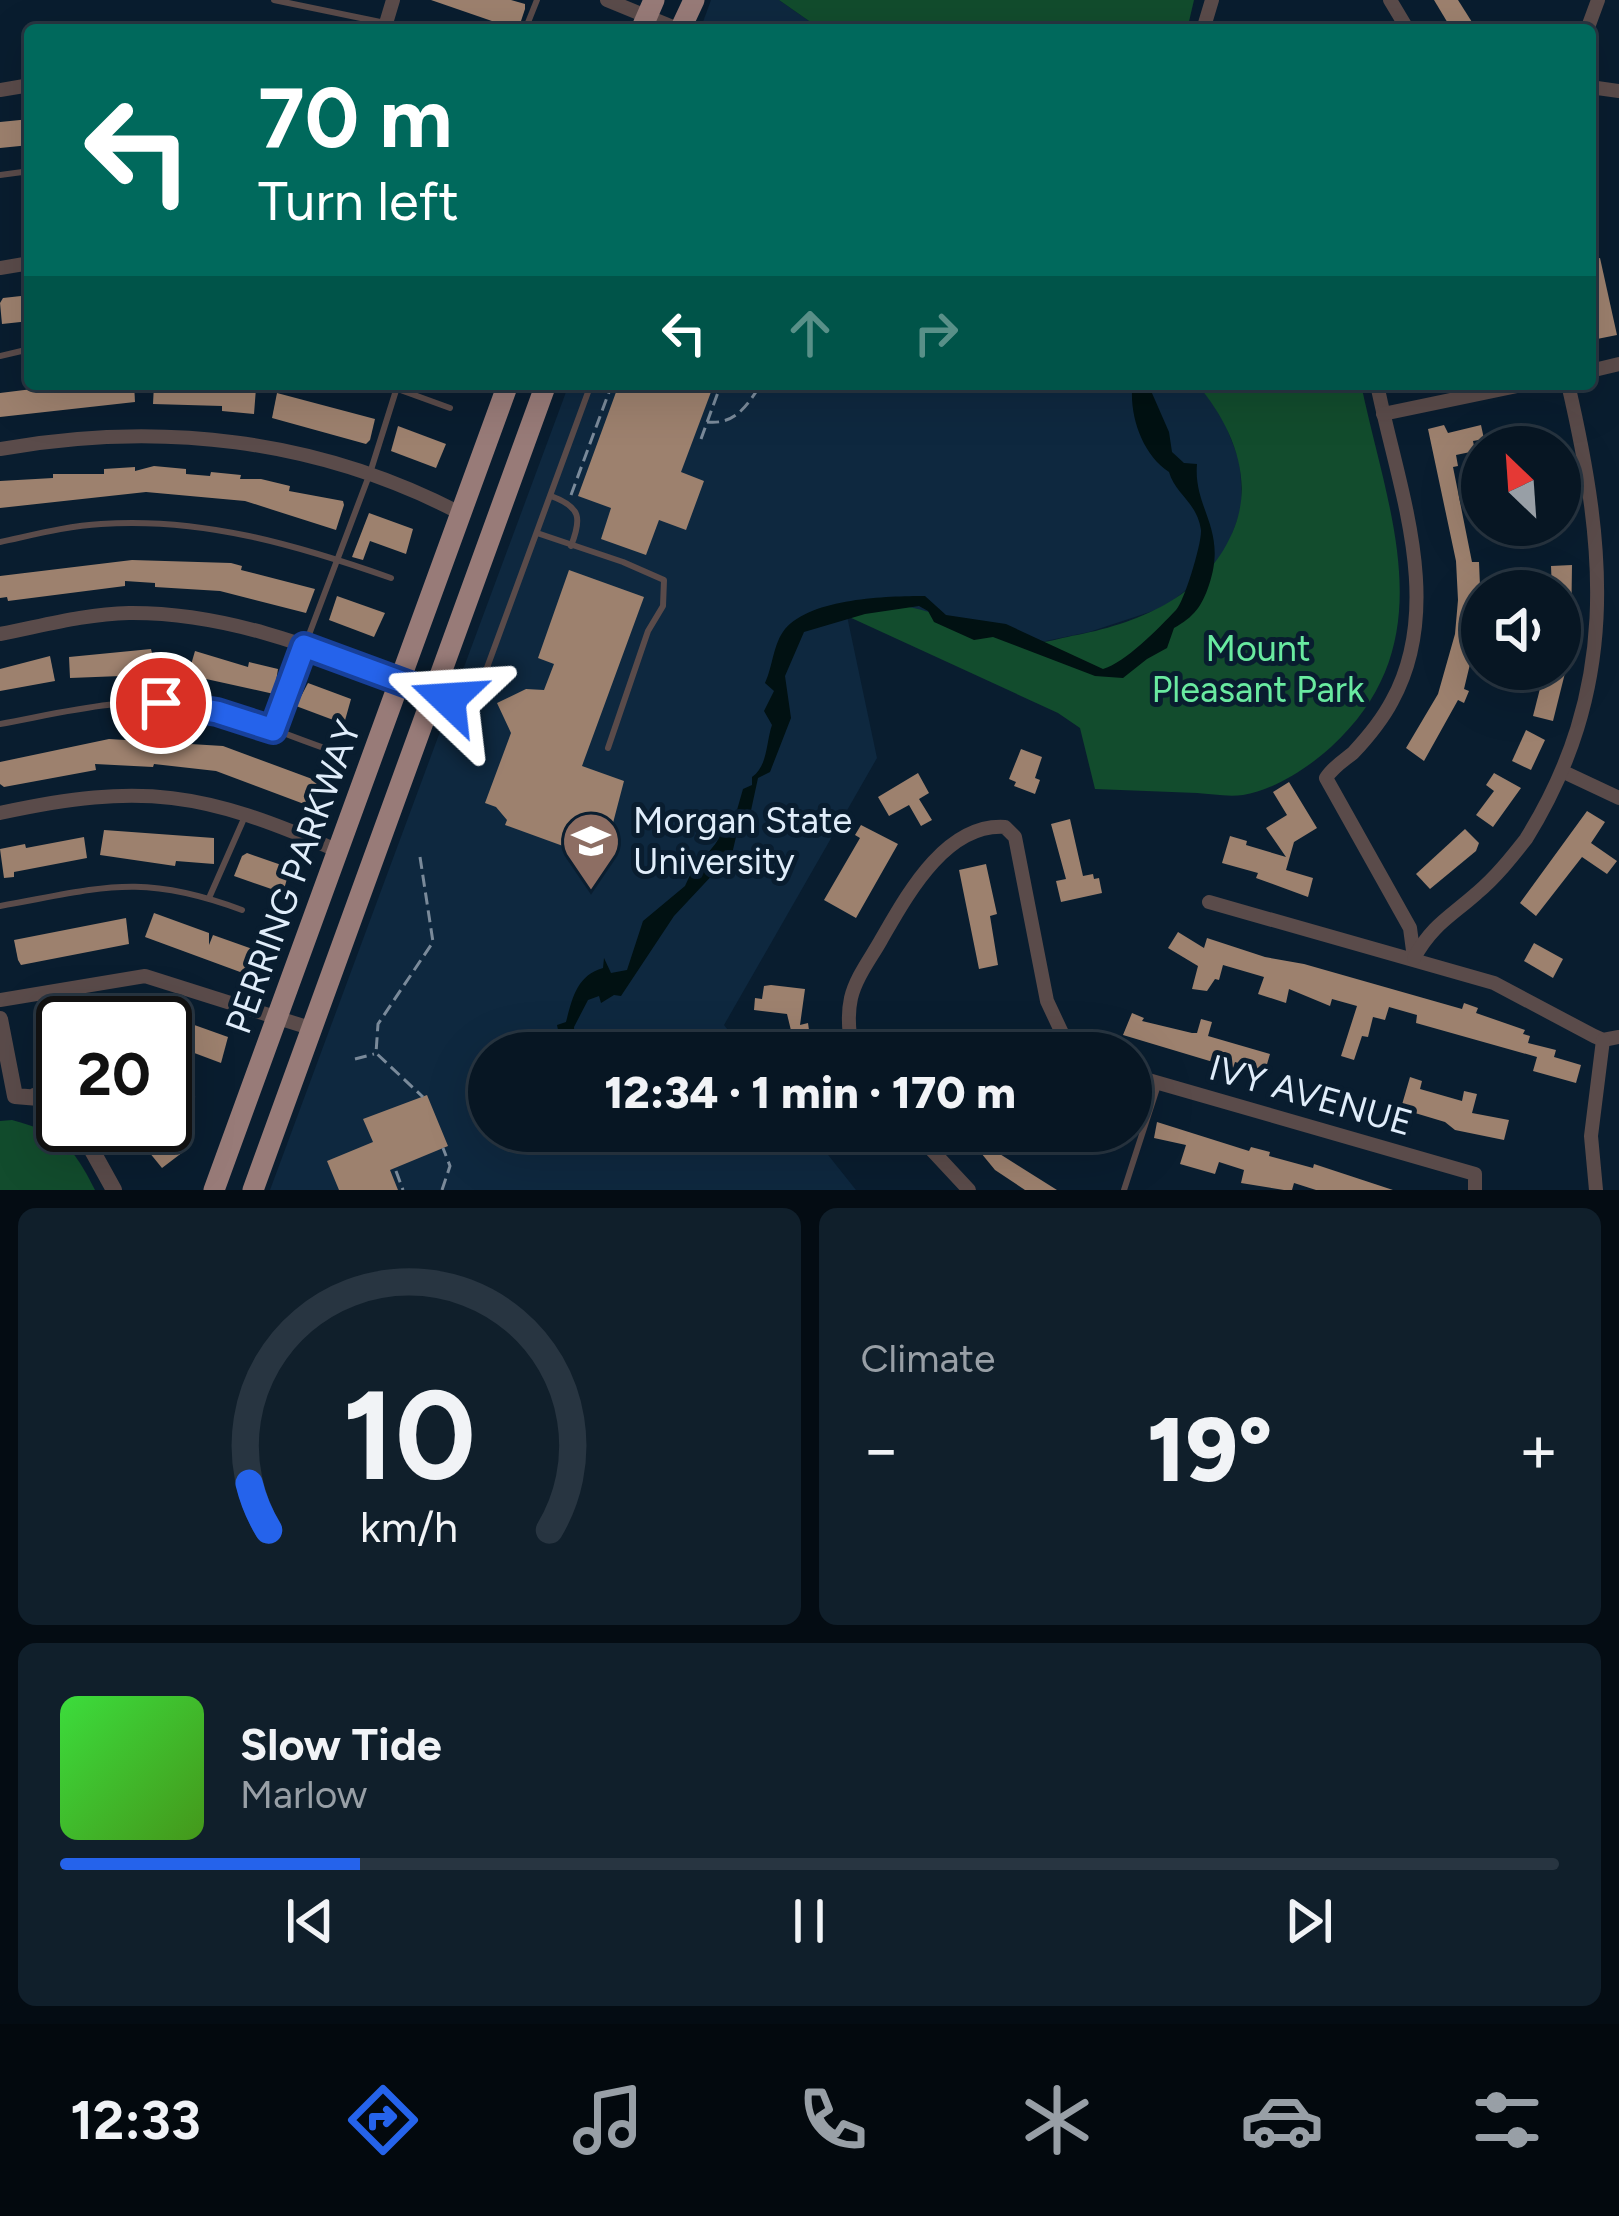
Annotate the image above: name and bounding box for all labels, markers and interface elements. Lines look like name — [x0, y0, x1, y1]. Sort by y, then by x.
text: 70 m — [258, 67, 452, 168]
icon: left — [60, 72, 216, 228]
text: Turn left — [258, 169, 459, 234]
icon: left — [651, 300, 717, 366]
icon: ahead — [777, 300, 843, 366]
icon: right — [903, 300, 969, 366]
north arrow — [1461, 426, 1581, 546]
map controls — [1461, 426, 1581, 690]
button: sound — [1461, 570, 1581, 690]
park label: Mount Pleasant Park — [1152, 627, 1365, 711]
position arrow — [385, 636, 511, 762]
pin — [110, 652, 212, 754]
icon: arrive — [128, 670, 194, 736]
street label: PERRING PARKWAY — [216, 714, 370, 1039]
place label: Morgan State University — [633, 799, 852, 883]
school or university icon: Morgan State University — [560, 810, 622, 892]
speed limit sign: 20 — [36, 996, 192, 1152]
street label: IVY AVENUE — [1205, 1046, 1417, 1144]
text: 12:34 · 1 min · 170 m — [604, 1065, 1016, 1119]
text: Climate — [861, 1335, 995, 1382]
text: 10 — [342, 1360, 476, 1510]
text: 19° — [1147, 1395, 1273, 1504]
text: − — [861, 1409, 902, 1489]
text: + — [1518, 1409, 1559, 1489]
text: km/h — [360, 1500, 458, 1552]
text: Slow Tide — [240, 1717, 442, 1771]
text: Marlow — [240, 1771, 367, 1818]
icon: previous — [277, 1888, 343, 1954]
icon: pause — [776, 1888, 842, 1954]
icon: next — [1276, 1888, 1342, 1954]
icon: directions — [341, 2078, 425, 2162]
icon: music — [566, 2078, 650, 2162]
icon: phone — [791, 2078, 875, 2162]
icon: climate — [1015, 2078, 1099, 2162]
icon: car — [1240, 2078, 1324, 2162]
icon: filters — [1465, 2078, 1549, 2162]
text: 12:33 — [70, 2088, 201, 2153]

